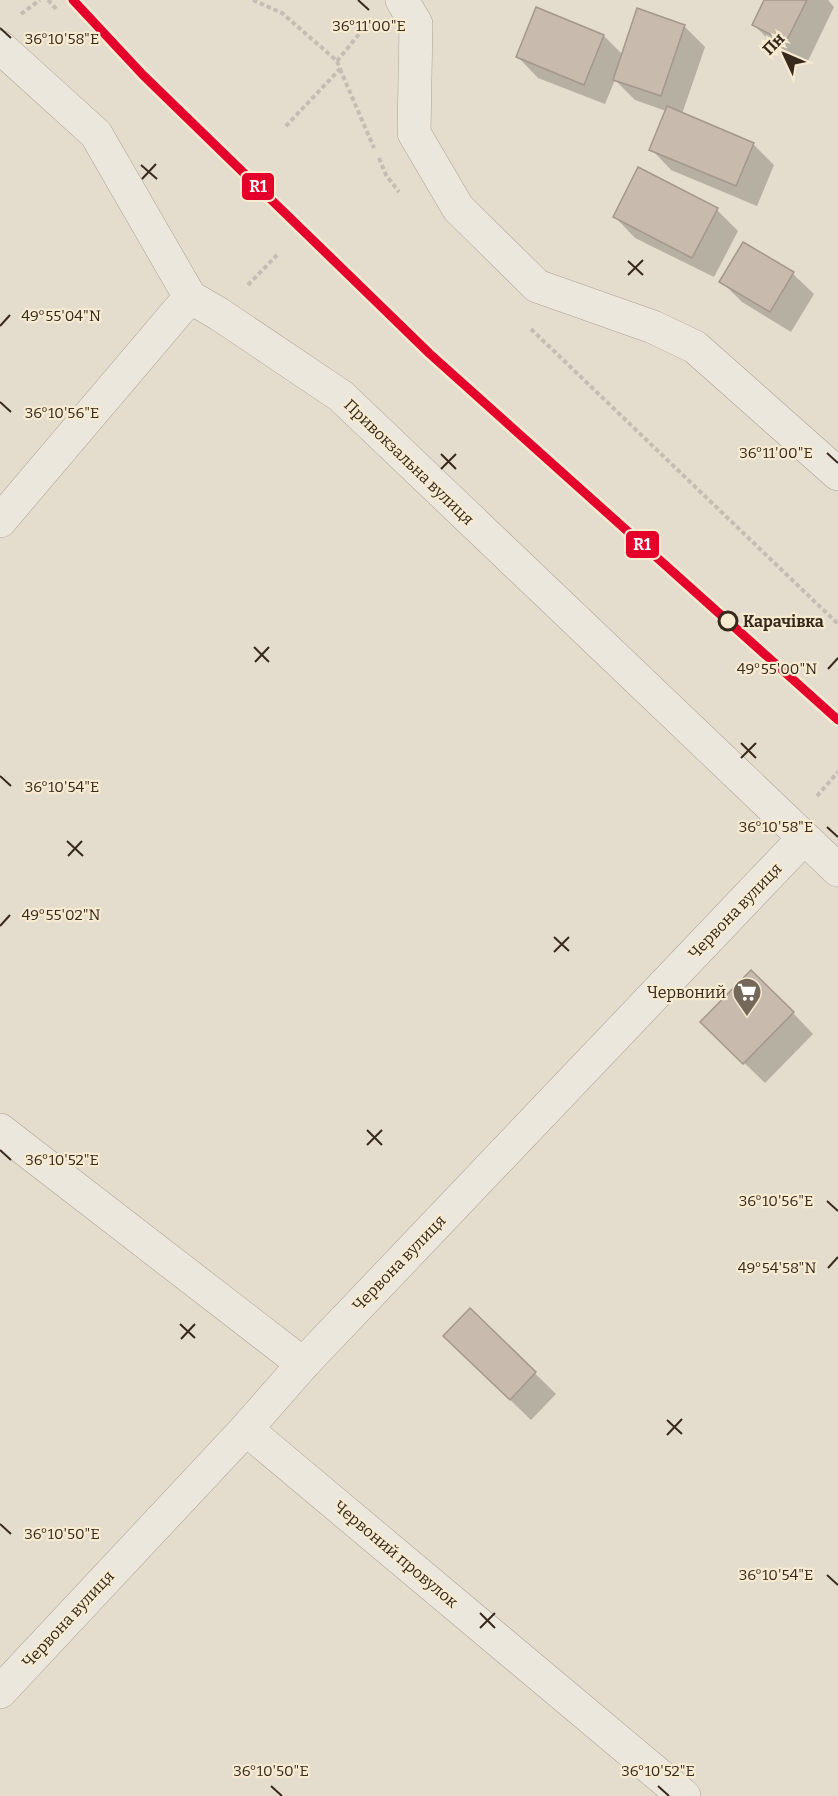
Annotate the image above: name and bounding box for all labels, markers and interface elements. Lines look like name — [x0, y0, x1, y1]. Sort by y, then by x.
text: 36°11'00"E — [332, 17, 406, 35]
north arrow — [754, 24, 814, 84]
text: Пн — [759, 29, 789, 59]
text: 36°10'58"E — [25, 30, 99, 48]
line badge: R1 — [241, 172, 275, 201]
text: R1 — [249, 177, 267, 196]
text: 49°55'04"N — [21, 307, 101, 325]
street label: Привокзальна вулиця — [340, 395, 478, 529]
text: 36°10'56"E — [25, 404, 99, 422]
text: 36°11'00"E — [739, 444, 813, 462]
line badge: R1 — [625, 530, 660, 559]
text: R1 — [633, 535, 651, 554]
marker: Карачівка — [718, 611, 738, 631]
place label: Карачівка — [743, 612, 824, 631]
text: 49°55'00"N — [737, 660, 817, 678]
text: 36°10'54"E — [25, 778, 99, 796]
text: 36°10'58"E — [739, 818, 813, 836]
street label: Червона вулиця — [684, 859, 786, 963]
text: 49°55'02"N — [22, 906, 101, 924]
supermarket icon: Червоний — [731, 976, 763, 1018]
place label: Червоний — [647, 983, 726, 1002]
text: 36°10'52"E — [25, 1151, 99, 1169]
text: 36°10'56"E — [739, 1192, 813, 1210]
street label: Червона вулиця — [348, 1211, 450, 1315]
text: 49°54'58"N — [738, 1259, 816, 1277]
street label: Червоний провулок — [330, 1497, 462, 1612]
text: 36°10'50"E — [24, 1525, 100, 1543]
street label: Червона вулиця — [18, 1566, 118, 1672]
text: 36°10'54"E — [739, 1566, 813, 1584]
text: 36°10'50"E — [233, 1762, 309, 1780]
text: 36°10'52"E — [621, 1762, 695, 1780]

